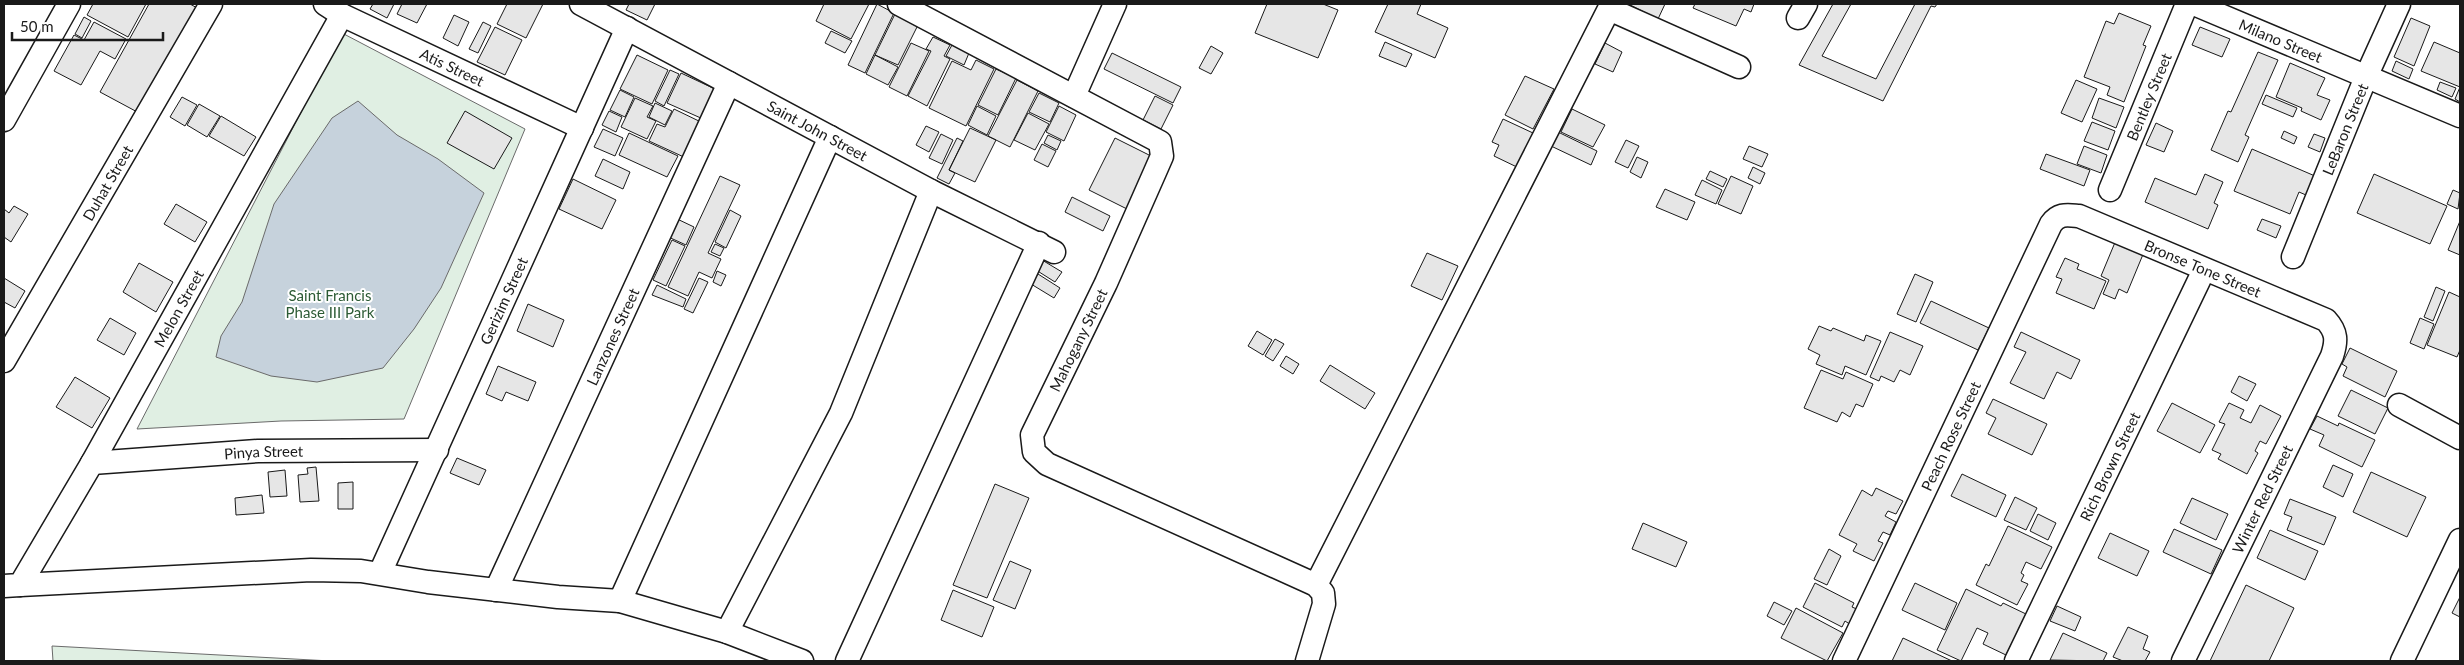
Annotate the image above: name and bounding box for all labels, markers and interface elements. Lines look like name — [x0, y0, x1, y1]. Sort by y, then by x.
scale bar — [12, 10, 164, 42]
street label: Milano Street — [2236, 15, 2326, 66]
text: 50 m — [20, 17, 54, 35]
street label: Atis Street — [417, 44, 488, 90]
street label: Bentley Street — [2122, 50, 2175, 143]
street label: LeBaron Street — [2318, 80, 2372, 178]
street label: Saint John Street — [764, 96, 871, 165]
street label: Duhat Street — [78, 141, 137, 224]
street label: Bronse Tone Street — [2142, 236, 2264, 301]
street label: Gerizim Street — [476, 254, 531, 347]
street label: Melon Street — [150, 266, 207, 350]
street label: Lanzones Street — [582, 285, 643, 388]
street label: Mahogany Street — [1045, 285, 1111, 394]
park label: Saint Francis Phase III Park — [286, 286, 375, 321]
street label: Peach Rose Street — [1917, 378, 1984, 493]
street label: Rich Brown Street — [2076, 408, 2144, 524]
street label: Winter Red Street — [2228, 441, 2296, 556]
street label: Pinya Street — [223, 442, 304, 462]

